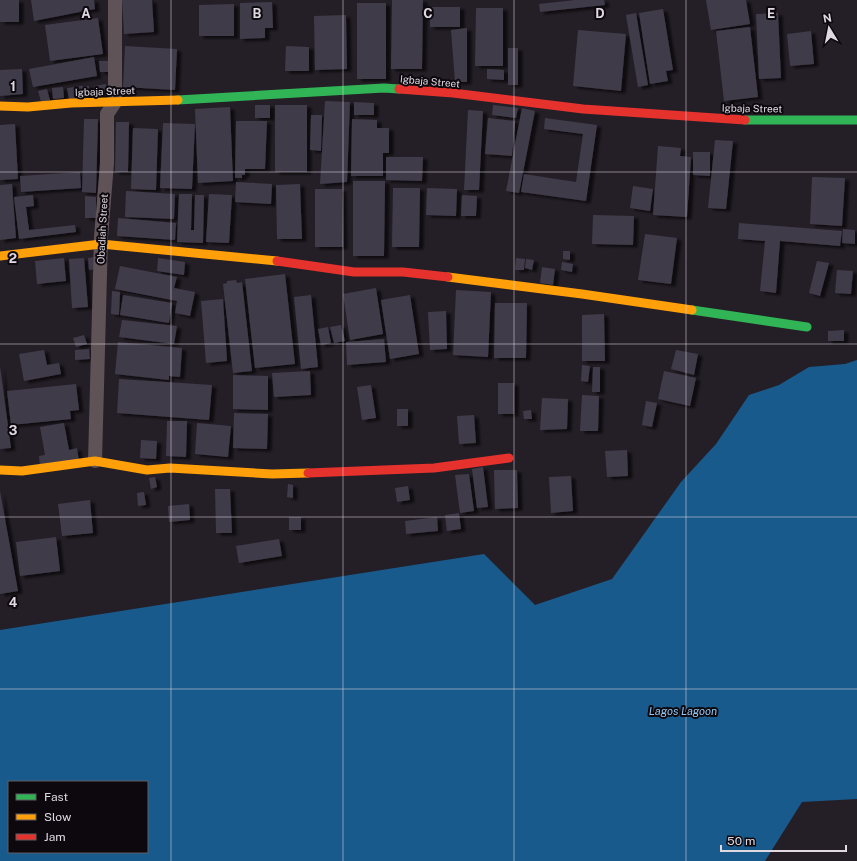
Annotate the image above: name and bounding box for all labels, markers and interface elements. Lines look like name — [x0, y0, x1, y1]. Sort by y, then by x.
text: A — [81, 6, 91, 21]
text: B — [253, 6, 262, 21]
text: C — [423, 6, 433, 21]
text: D — [595, 6, 605, 21]
text: E — [767, 6, 775, 21]
north arrow — [809, 8, 849, 48]
text: N — [822, 11, 833, 25]
street label: Igbaja Street — [399, 72, 461, 90]
text: 1 — [10, 79, 16, 94]
street label: Igbaja Street — [75, 84, 135, 98]
street label: Igbaja Street — [722, 101, 782, 115]
street label: Obadiah Street — [94, 194, 110, 264]
text: 2 — [9, 251, 17, 266]
text: 3 — [9, 423, 18, 438]
text: 4 — [9, 595, 18, 610]
water label: Lagos Lagoon — [649, 705, 717, 717]
legend — [8, 781, 148, 853]
text: Fast — [44, 790, 69, 804]
text: Slow — [44, 810, 72, 824]
scale bar — [721, 827, 846, 853]
text: Jam — [44, 830, 66, 844]
text: 50 m — [727, 834, 755, 848]

